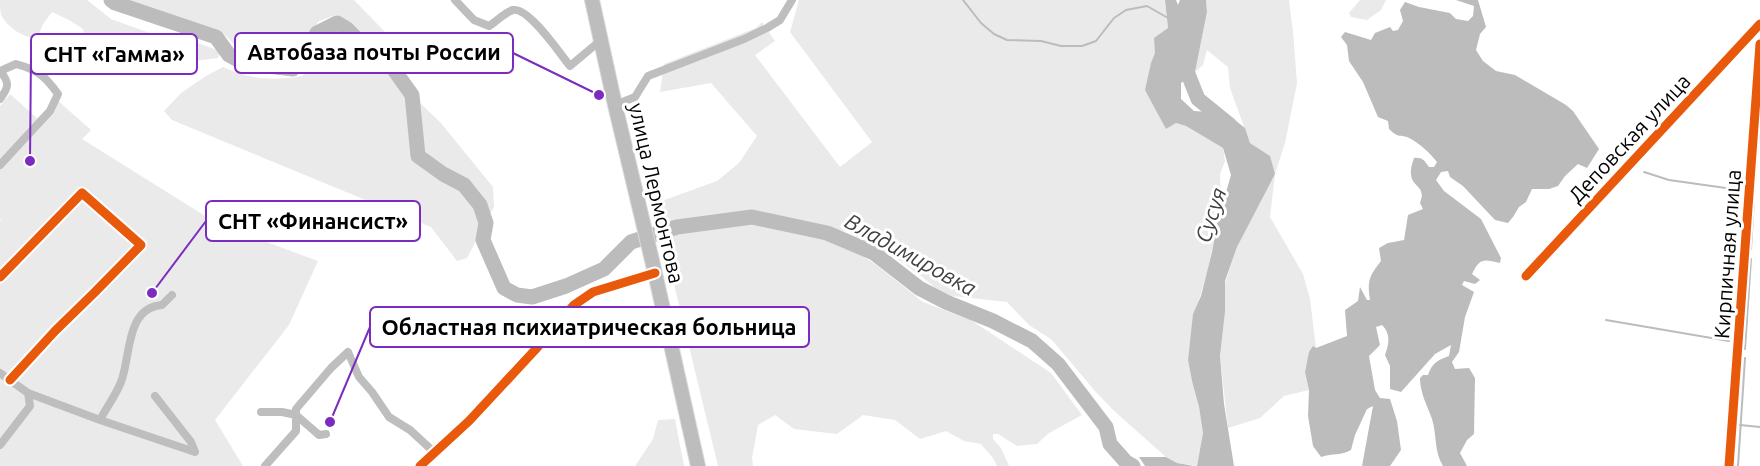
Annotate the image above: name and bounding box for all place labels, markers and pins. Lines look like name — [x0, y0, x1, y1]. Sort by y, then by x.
callout: Автобаза почты России — [235, 33, 513, 73]
callout: СНТ «Гамма» — [31, 34, 197, 74]
callout: СНТ «Финансист» — [206, 201, 420, 241]
callout: Областная психиатрическая больница — [370, 307, 809, 347]

